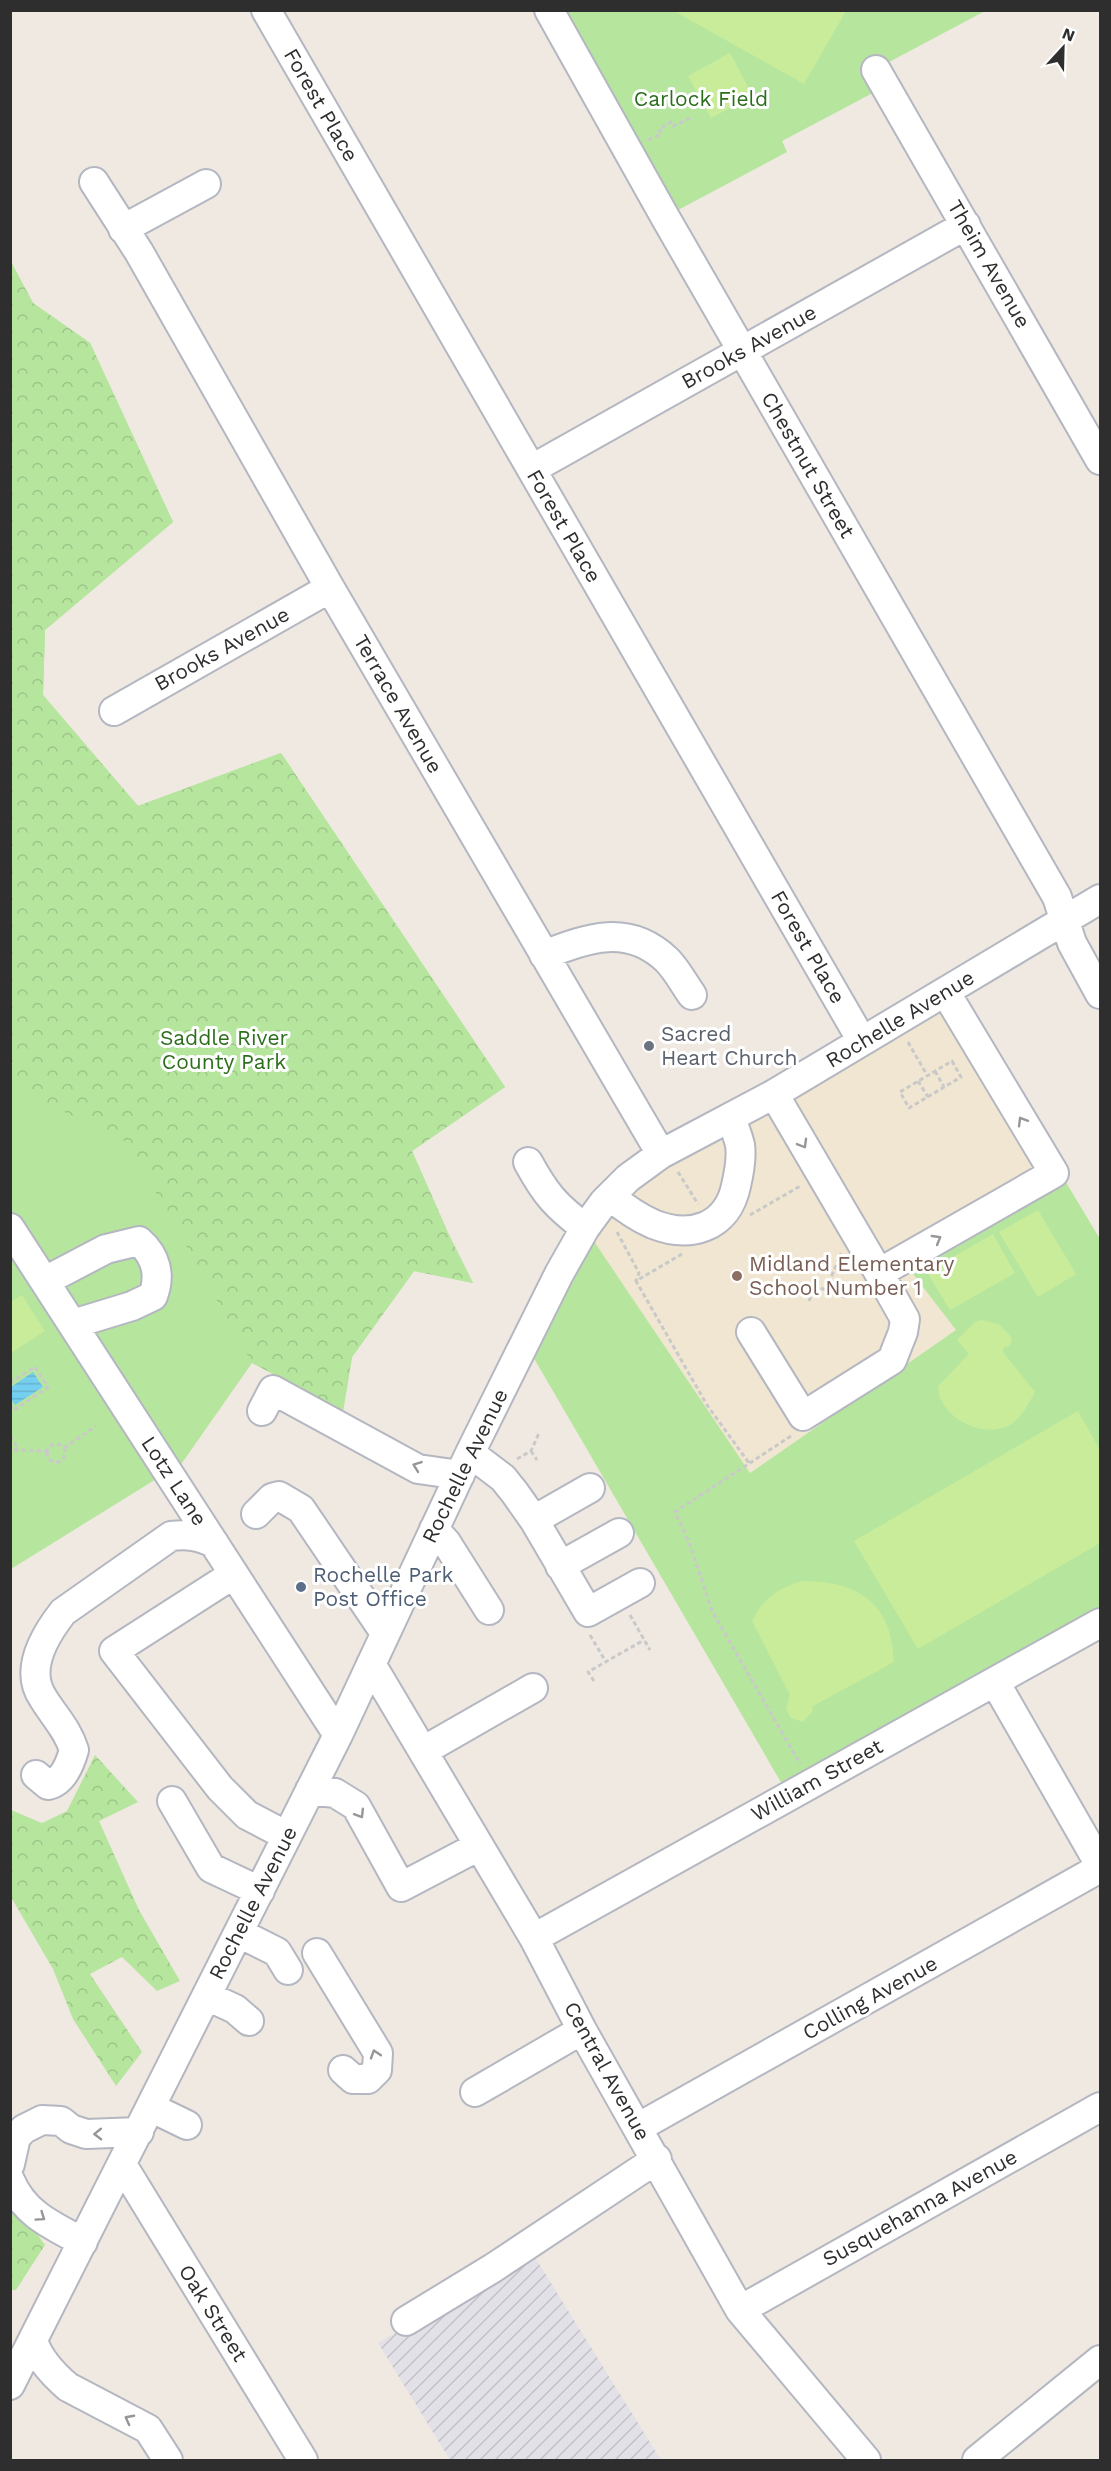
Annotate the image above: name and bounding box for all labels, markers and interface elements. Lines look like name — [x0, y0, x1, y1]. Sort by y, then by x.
north arrow — [1033, 18, 1093, 78]
text: N — [1059, 24, 1077, 46]
street label: Forest Place — [279, 44, 364, 166]
park label: Carlock Field — [634, 86, 768, 111]
street label: Theim Avenue — [943, 195, 1036, 332]
street label: Brooks Avenue — [677, 299, 821, 394]
street label: Chestnut Street — [756, 387, 860, 542]
street label: Forest Place — [522, 465, 607, 587]
street label: Brooks Avenue — [150, 601, 294, 696]
street label: Terrace Avenue — [349, 630, 448, 777]
street label: Forest Place — [766, 886, 851, 1008]
street label: Rochelle Avenue — [821, 964, 978, 1073]
place label: Sacred Heart Church — [661, 1021, 798, 1070]
park label: Saddle River County Park — [160, 1025, 289, 1074]
marker: Sacred Heart Church — [642, 1039, 656, 1053]
one-way arrow — [1017, 1117, 1029, 1127]
one-way arrow — [796, 1138, 808, 1148]
one-way arrow — [931, 1235, 941, 1247]
place label: Midland Elementary School Number 1 — [749, 1251, 955, 1300]
marker: Midland Elementary School Number 1 — [730, 1269, 744, 1283]
street label: Rochelle Avenue — [416, 1385, 513, 1547]
street label: Lotz Lane — [136, 1431, 213, 1530]
one-way arrow — [412, 1461, 422, 1474]
place label: Rochelle Park Post Office — [313, 1562, 453, 1611]
marker: Rochelle Park Post Office — [294, 1580, 308, 1594]
street label: William Street — [747, 1733, 887, 1826]
one-way arrow — [352, 1807, 363, 1818]
street label: Rochelle Avenue — [203, 1822, 302, 1984]
street label: Colling Avenue — [798, 1950, 942, 2045]
street label: Central Avenue — [559, 1997, 656, 2144]
one-way arrow — [370, 2049, 382, 2059]
one-way arrow — [94, 2128, 103, 2140]
street label: Susquehanna Avenue — [818, 2144, 1021, 2271]
one-way arrow — [34, 2210, 45, 2221]
street label: Oak Street — [174, 2260, 253, 2366]
one-way arrow — [125, 2415, 136, 2426]

